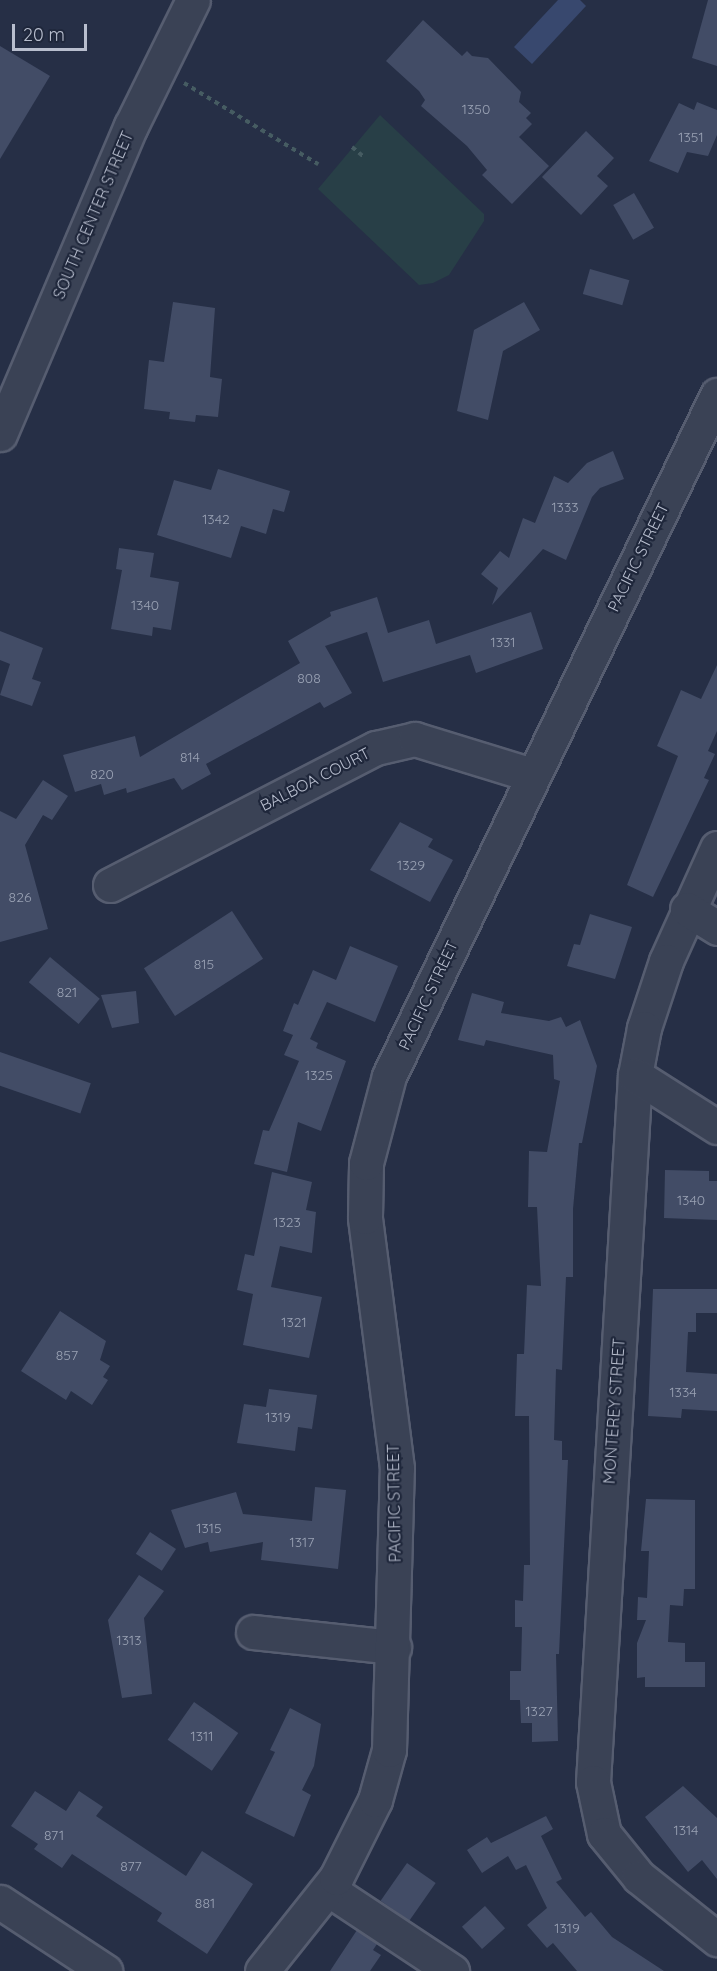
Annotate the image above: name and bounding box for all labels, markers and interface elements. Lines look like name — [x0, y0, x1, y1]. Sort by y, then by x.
scale bar — [15, 12, 90, 50]
text: 20 m — [23, 23, 65, 46]
house number: 1350 — [462, 101, 490, 117]
street label: SOUTH CENTER STREET — [49, 128, 137, 302]
house number: 1351 — [678, 129, 704, 145]
house number: 1333 — [551, 499, 579, 515]
street label: PACIFIC STREET — [603, 499, 673, 615]
house number: 1342 — [202, 511, 230, 527]
house number: 1340 — [131, 597, 159, 613]
house number: 1331 — [490, 634, 516, 650]
house number: 808 — [297, 670, 321, 686]
street label: BALBOA COURT — [257, 743, 373, 815]
house number: 814 — [180, 749, 200, 765]
house number: 820 — [90, 766, 114, 782]
house number: 1329 — [397, 857, 425, 873]
house number: 826 — [9, 889, 31, 905]
street label: PACIFIC STREET — [394, 937, 462, 1053]
house number: 815 — [194, 956, 214, 972]
house number: 821 — [57, 984, 77, 1000]
house number: 1325 — [305, 1067, 333, 1083]
house number: 1340 — [677, 1192, 705, 1208]
house number: 1323 — [273, 1214, 301, 1230]
house number: 1321 — [281, 1314, 307, 1330]
street label: MONTEREY STREET — [599, 1337, 629, 1485]
house number: 857 — [56, 1347, 78, 1363]
house number: 1334 — [669, 1384, 697, 1400]
house number: 1319 — [265, 1409, 291, 1425]
street label: PACIFIC STREET — [383, 1443, 405, 1563]
house number: 1315 — [196, 1520, 222, 1536]
house number: 1317 — [290, 1534, 314, 1550]
house number: 1313 — [116, 1632, 142, 1648]
house number: 1327 — [525, 1703, 553, 1719]
house number: 1311 — [191, 1728, 213, 1744]
house number: 1314 — [674, 1822, 698, 1838]
house number: 871 — [44, 1827, 64, 1843]
house number: 877 — [120, 1858, 142, 1874]
house number: 881 — [195, 1895, 215, 1911]
house number: 1319 — [554, 1920, 580, 1936]

